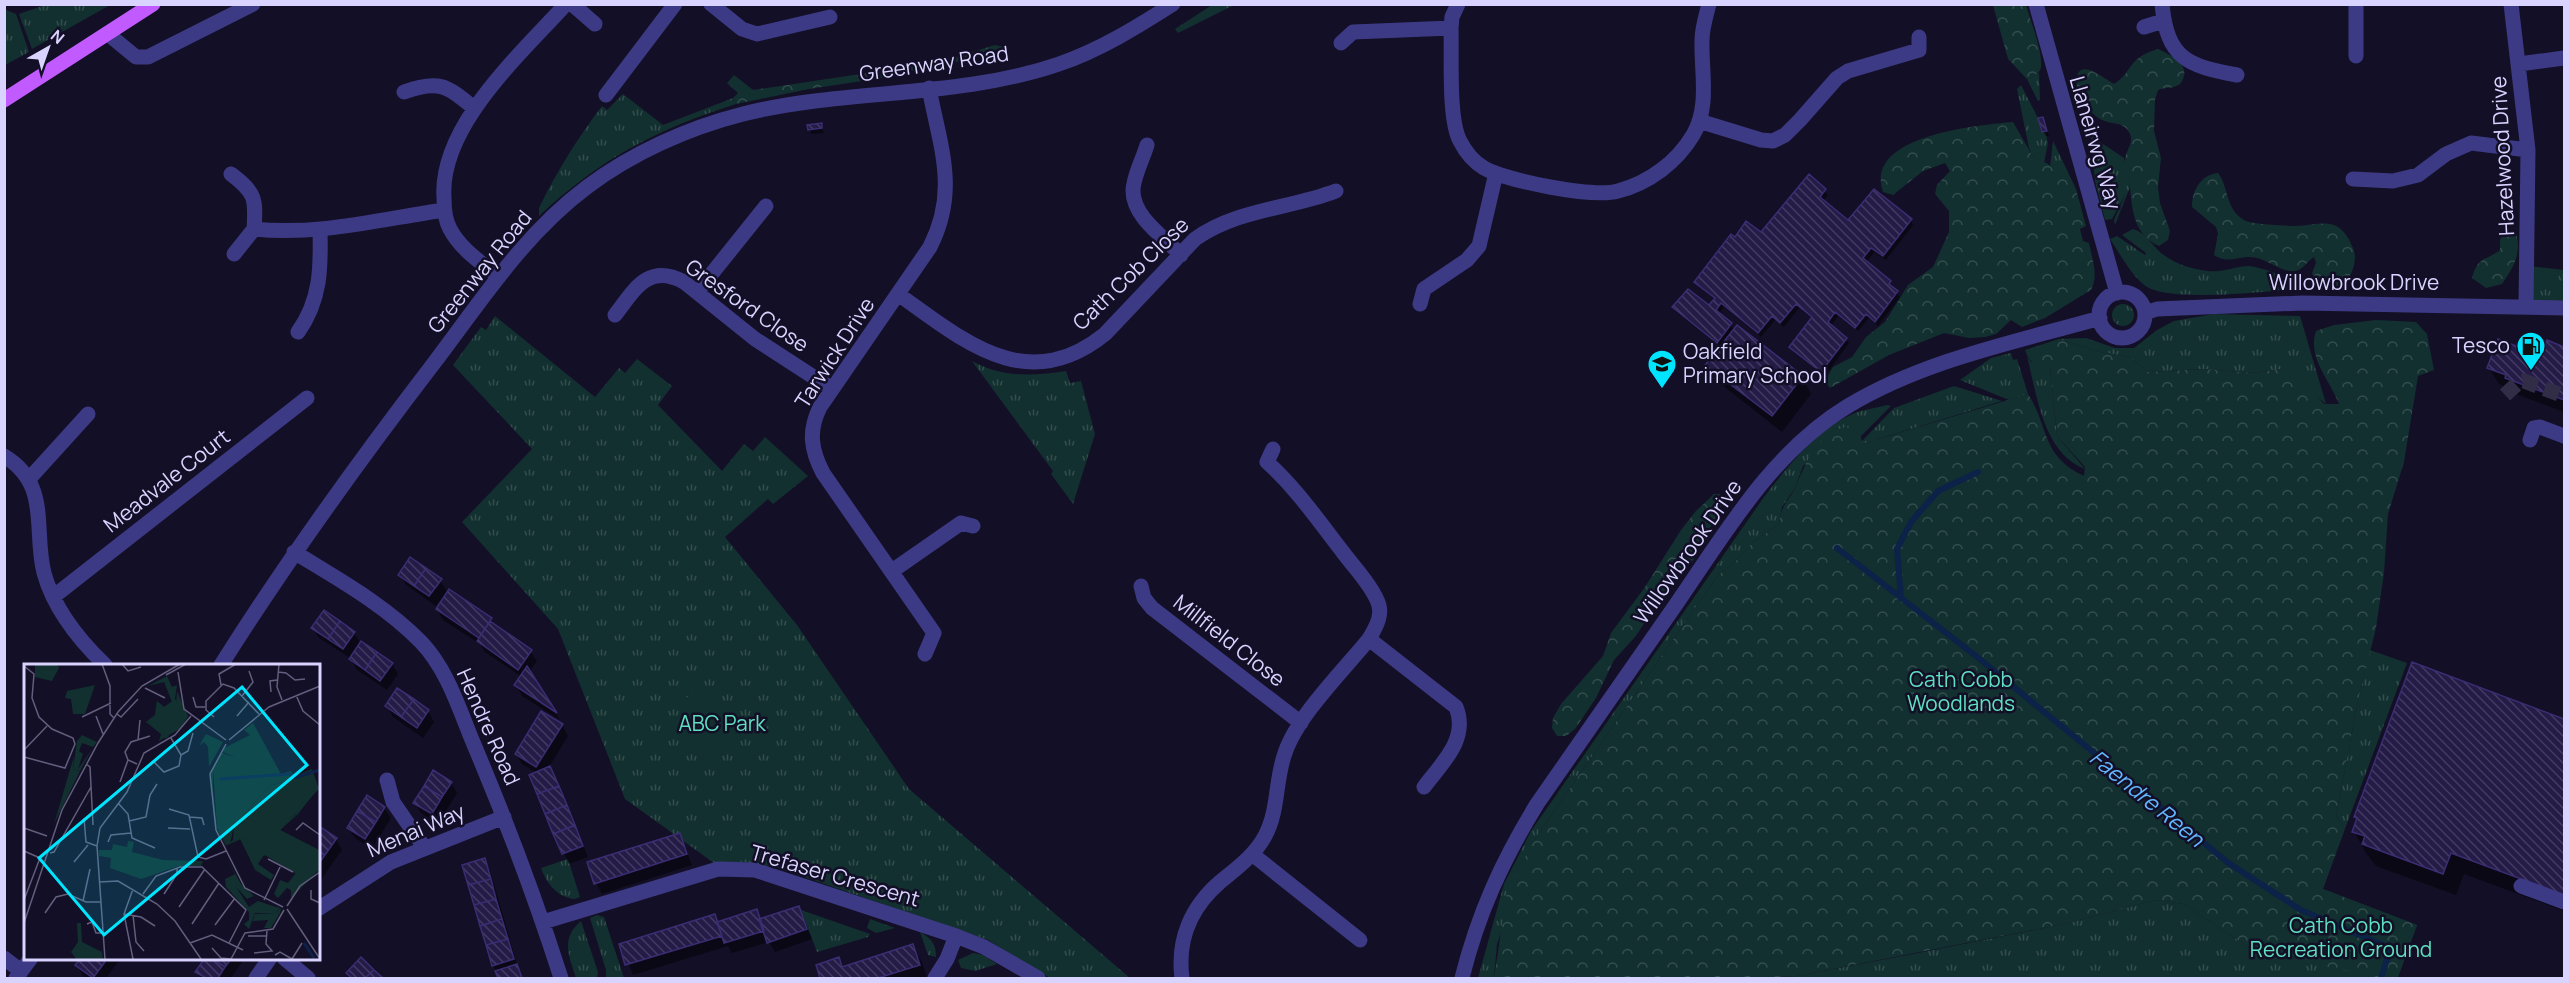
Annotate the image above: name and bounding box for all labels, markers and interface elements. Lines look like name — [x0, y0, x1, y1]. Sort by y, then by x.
north arrow — [18, 18, 78, 78]
text: N — [46, 24, 69, 49]
street label: Greenway Road — [857, 39, 1010, 87]
street label: Llaneirwg Way — [2064, 73, 2128, 213]
street label: Hazelwood Drive — [2484, 76, 2520, 237]
street label: Greenway Road — [421, 204, 537, 339]
street label: Cath Cob Close — [1066, 211, 1194, 336]
street label: Gresford Close — [680, 252, 815, 358]
street label: Willowbrook Drive — [2269, 268, 2439, 296]
street label: Tarwick Drive — [788, 292, 880, 413]
fuel station icon: Tesco — [2515, 330, 2547, 372]
place label: Tesco — [2452, 331, 2510, 359]
place label: Oakfield Primary School — [1683, 337, 1827, 389]
school or university icon: Oakfield Primary School — [1646, 348, 1678, 390]
street label: Meadvale Court — [98, 422, 235, 538]
street label: Willowbrook Drive — [1627, 474, 1748, 629]
street label: Millfield Close — [1168, 588, 1291, 693]
inset map — [24, 664, 320, 959]
street label: Hendre Road — [451, 664, 527, 789]
park label: Cath Cobb Woodlands — [1907, 665, 2015, 717]
park label: ABC Park — [678, 709, 766, 737]
water label: Faendre Reen — [2084, 743, 2211, 854]
street label: Menai Way — [362, 797, 469, 863]
street label: Trefaser Crescent — [747, 837, 923, 913]
park label: Cath Cobb Recreation Ground — [2250, 911, 2432, 963]

